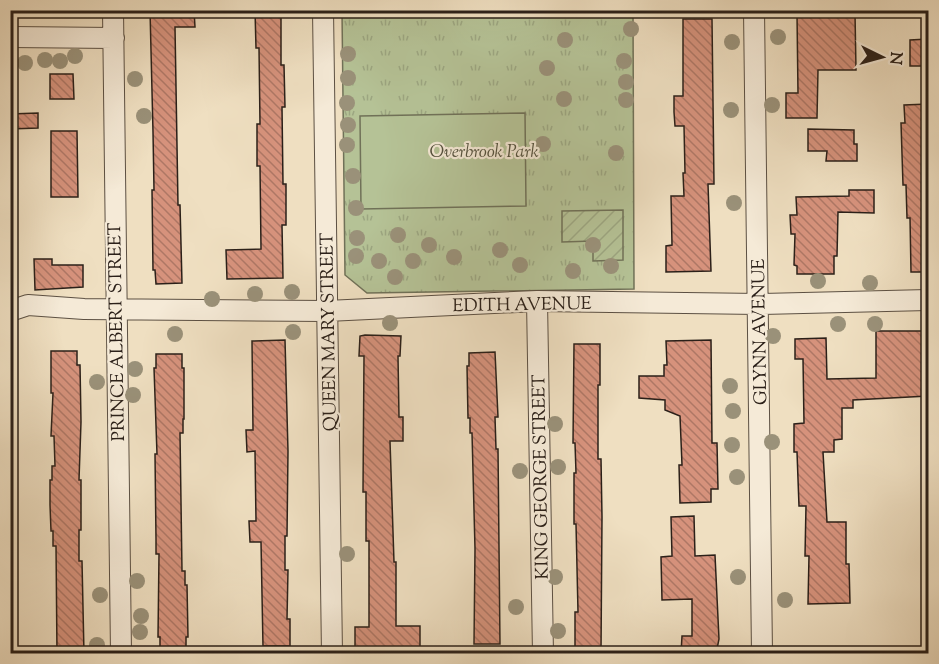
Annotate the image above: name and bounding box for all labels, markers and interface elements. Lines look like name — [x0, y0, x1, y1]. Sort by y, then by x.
north arrow — [852, 27, 912, 87]
text: N — [882, 51, 906, 66]
park label: Overbrook Park — [429, 140, 539, 166]
street label: PRINCE ALBERT STREET — [103, 222, 133, 442]
street label: QUEEN MARY STREET — [315, 232, 345, 432]
street label: GLYNN AVENUE — [747, 258, 775, 405]
street label: EDITH AVENUE — [452, 292, 592, 320]
street label: KING GEORGE STREET — [527, 374, 557, 580]

